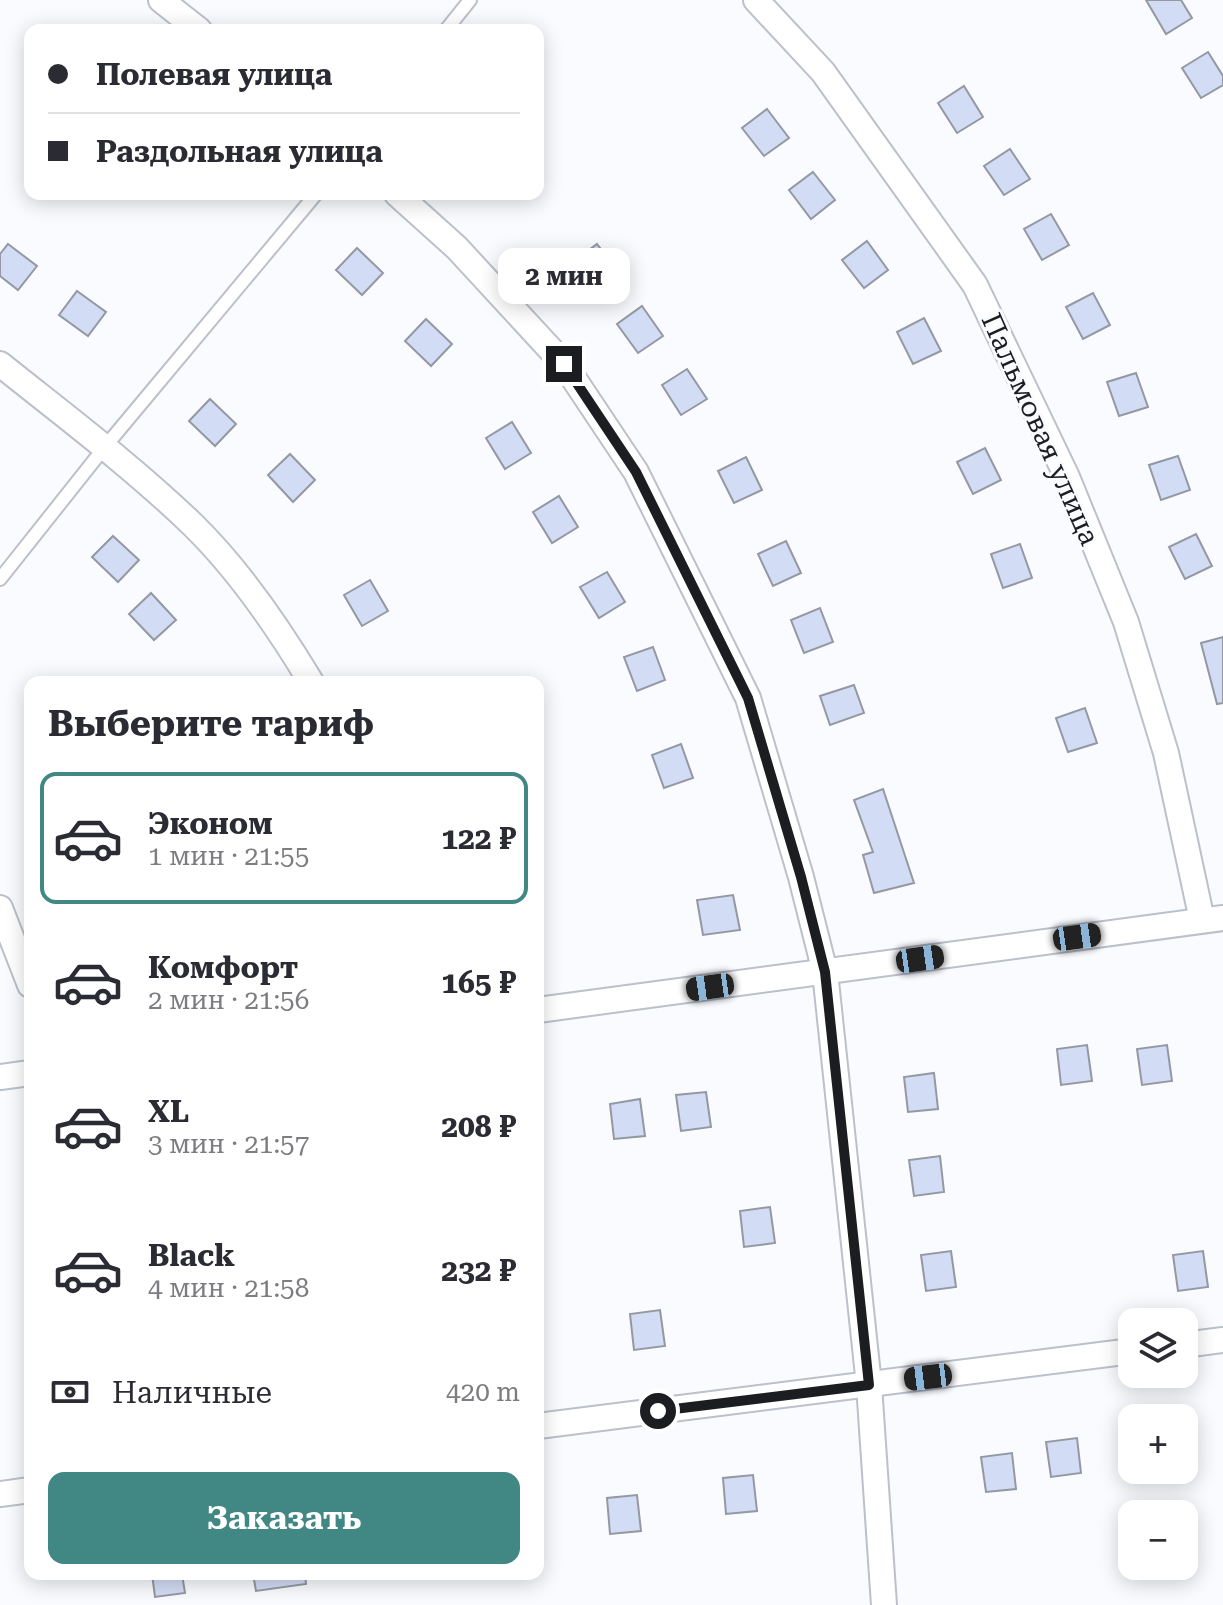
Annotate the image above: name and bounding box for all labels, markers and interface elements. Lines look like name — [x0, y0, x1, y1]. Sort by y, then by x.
text: Полевая улица — [96, 57, 332, 92]
text: Раздольная улица — [96, 134, 383, 169]
callout: 2 мин — [498, 248, 630, 304]
text: 2 мин — [525, 261, 603, 291]
street label: Пальмовая улица — [975, 308, 1107, 550]
route end — [546, 346, 582, 382]
text: Выберите тариф — [48, 703, 374, 745]
icon: car — [52, 802, 124, 874]
text: Эконом — [148, 806, 273, 841]
text: 122 ₽ — [441, 821, 516, 856]
text: 1 мин · 21:55 — [148, 841, 309, 871]
car — [1052, 922, 1102, 952]
car — [895, 944, 945, 974]
icon: car — [52, 946, 124, 1018]
text: Комфорт — [148, 950, 298, 985]
text: 165 ₽ — [441, 965, 516, 1000]
car — [685, 972, 735, 1002]
text: 2 мин · 21:56 — [148, 985, 309, 1015]
icon: car — [52, 1090, 124, 1162]
text: XL — [148, 1094, 189, 1129]
text: 208 ₽ — [441, 1109, 516, 1144]
text: 3 мин · 21:57 — [148, 1129, 309, 1159]
icon: car — [52, 1234, 124, 1306]
text: Black — [148, 1238, 235, 1273]
text: 232 ₽ — [441, 1253, 516, 1288]
text: 4 мин · 21:58 — [148, 1273, 309, 1303]
map controls — [1118, 1308, 1198, 1580]
button: layers — [1118, 1308, 1198, 1388]
car — [903, 1362, 953, 1392]
icon: cash — [48, 1370, 92, 1414]
text: Наличные — [112, 1375, 272, 1410]
text: 420 m — [446, 1377, 520, 1407]
route start — [640, 1393, 676, 1429]
button: + — [1118, 1404, 1198, 1484]
button: Заказать — [48, 1472, 520, 1564]
button: − — [1118, 1500, 1198, 1580]

